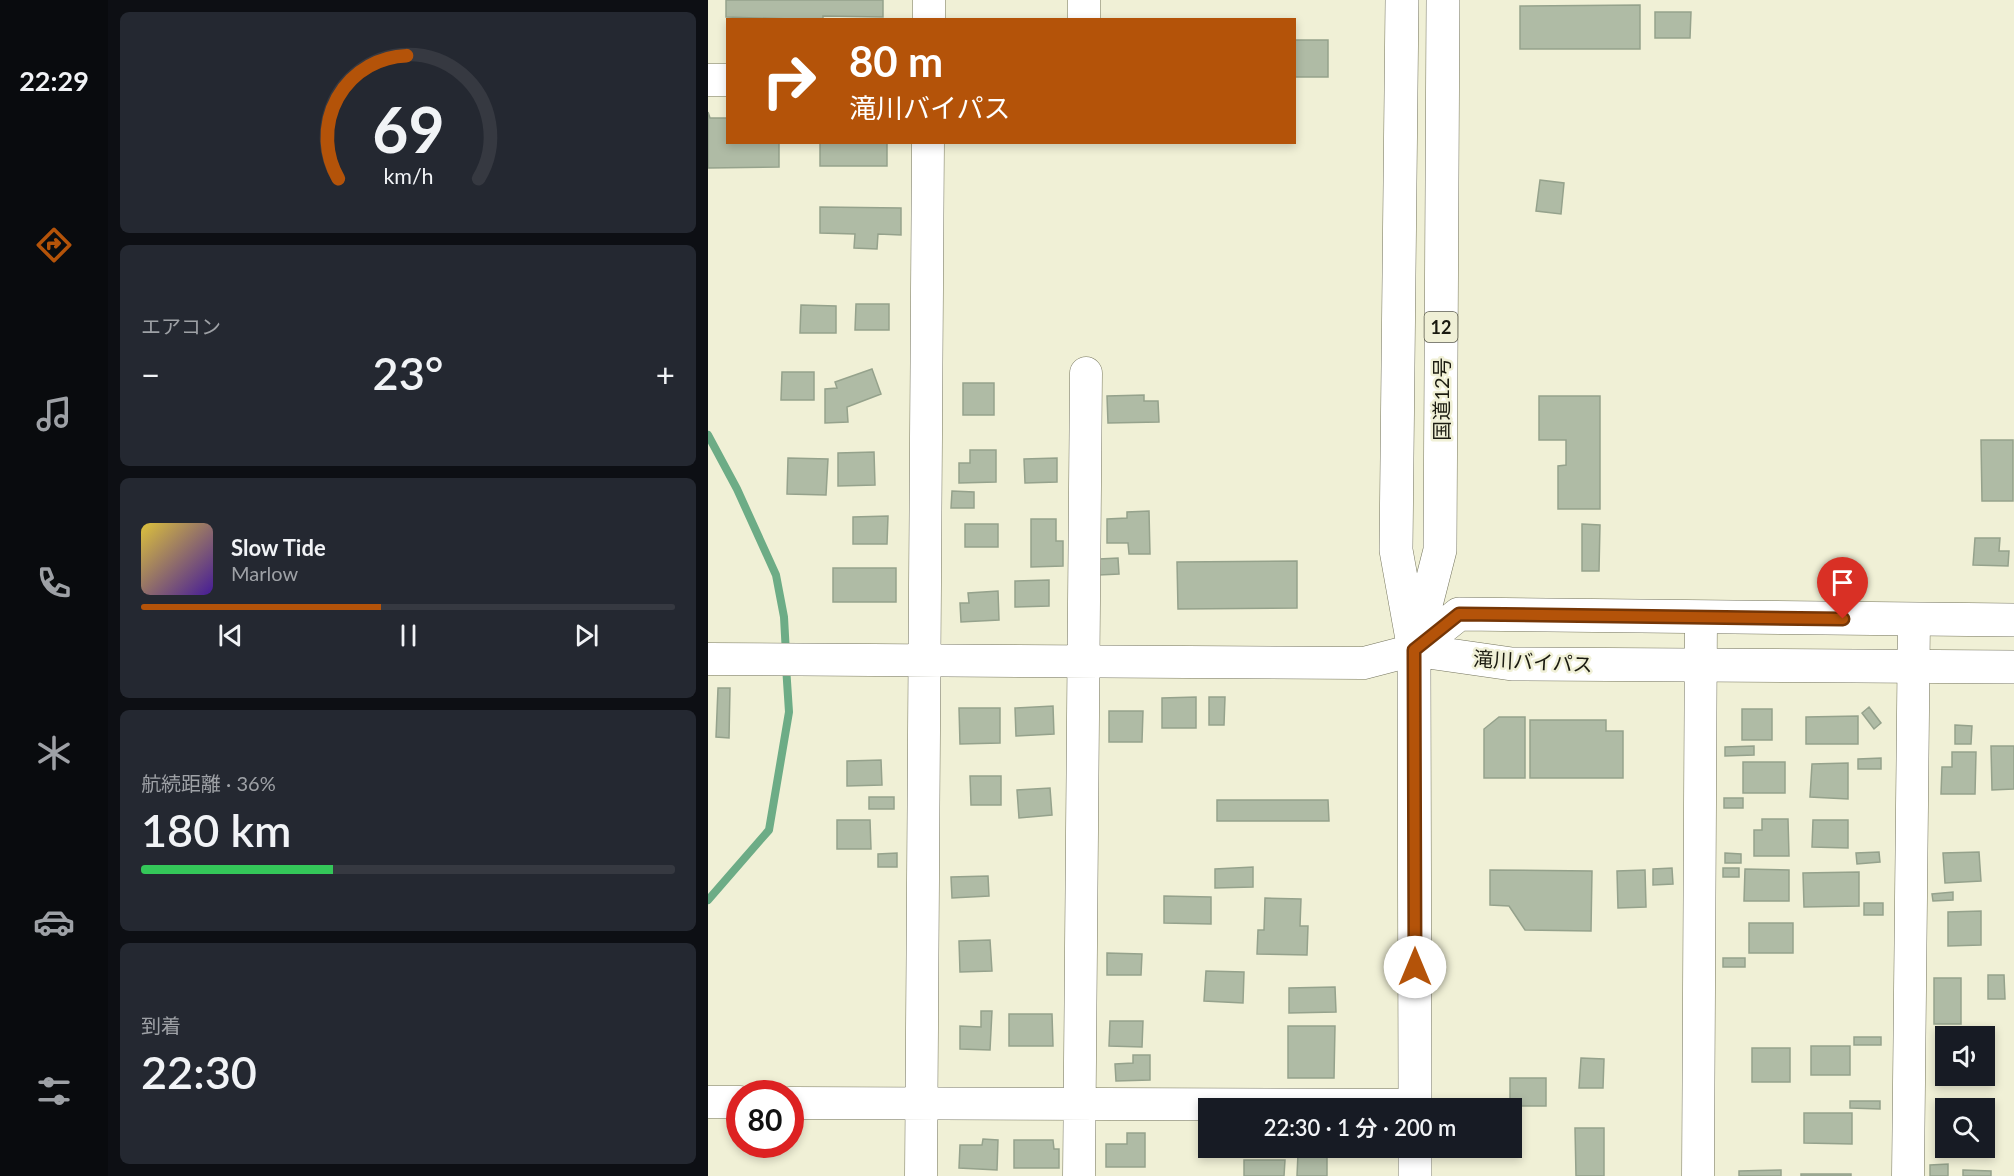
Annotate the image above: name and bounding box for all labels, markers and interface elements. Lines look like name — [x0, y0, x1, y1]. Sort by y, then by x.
text: 80 m — [849, 36, 943, 86]
icon: right — [750, 42, 828, 120]
text: 22:29 — [19, 64, 89, 97]
text: 滝川バイパス — [849, 91, 1010, 124]
text: 69 — [372, 92, 444, 167]
text: km/h — [383, 164, 433, 190]
icon: directions — [33, 224, 75, 266]
road number: 12 — [1424, 312, 1458, 342]
text: エアコン — [141, 314, 221, 338]
text: 23° — [373, 346, 443, 400]
text: − — [141, 354, 160, 394]
text: + — [656, 354, 675, 394]
street label: 国道12号 — [1429, 357, 1453, 441]
icon: music — [33, 393, 75, 435]
text: Slow Tide — [231, 534, 326, 561]
pin — [1817, 557, 1868, 619]
text: Marlow — [231, 561, 298, 585]
icon: phone — [33, 562, 75, 604]
icon: arrive — [1826, 566, 1859, 599]
icon: previous — [214, 619, 247, 652]
icon: pause — [392, 619, 425, 652]
icon: next — [570, 619, 603, 652]
street label: 滝川バイパス — [1473, 646, 1593, 676]
icon: climate — [33, 732, 75, 774]
text: 航続距離 · 36% — [141, 771, 276, 795]
text: 180 km — [141, 803, 291, 857]
icon: car — [33, 901, 75, 943]
position arrow — [1383, 935, 1447, 999]
text: 到着 — [141, 1013, 181, 1037]
map controls — [1935, 1026, 1995, 1158]
button: sound — [1935, 1026, 1995, 1086]
text: 22:30 — [141, 1045, 257, 1099]
icon: filters — [33, 1070, 75, 1112]
speed limit sign: 80 — [726, 1080, 804, 1158]
button: search — [1935, 1098, 1995, 1158]
text: 22:30 · 1 分 · 200 m — [1264, 1114, 1456, 1141]

